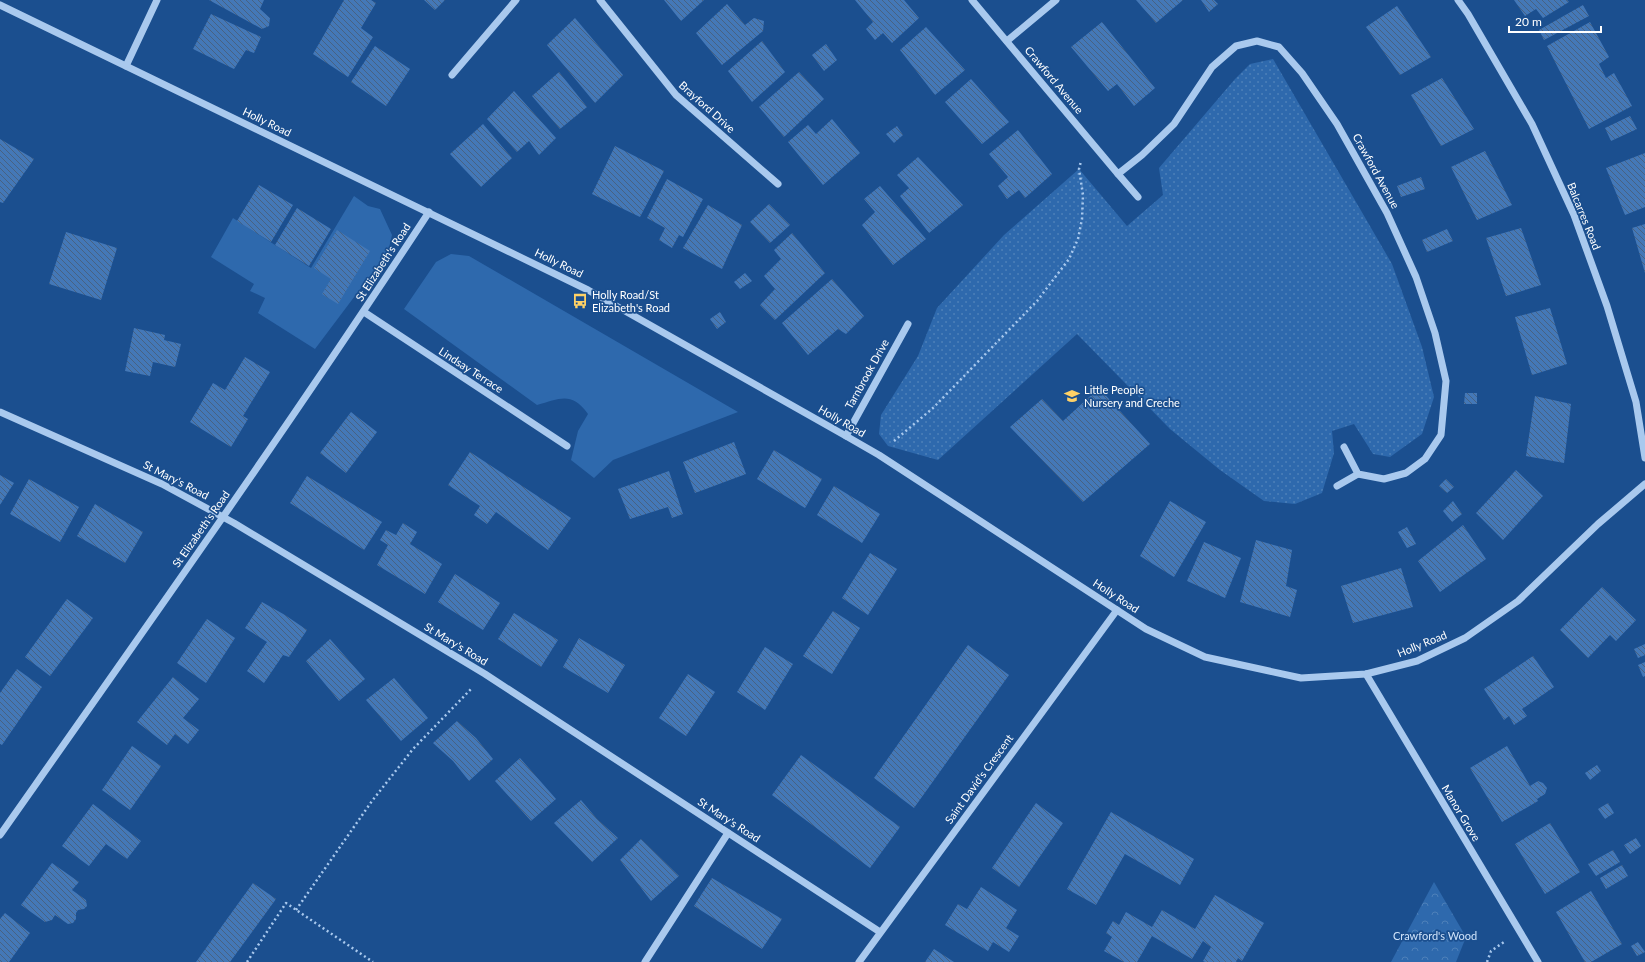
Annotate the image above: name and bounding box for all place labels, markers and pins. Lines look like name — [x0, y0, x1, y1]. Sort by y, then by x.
place label: Holly Road/St Elizabeth's Road — [592, 288, 670, 314]
bus stop icon: Holly Road/St Elizabeth's Road — [571, 292, 589, 310]
place label: Little People Nursery and Creche — [1084, 383, 1180, 409]
school or university icon: Little People Nursery and Creche — [1063, 387, 1081, 405]

